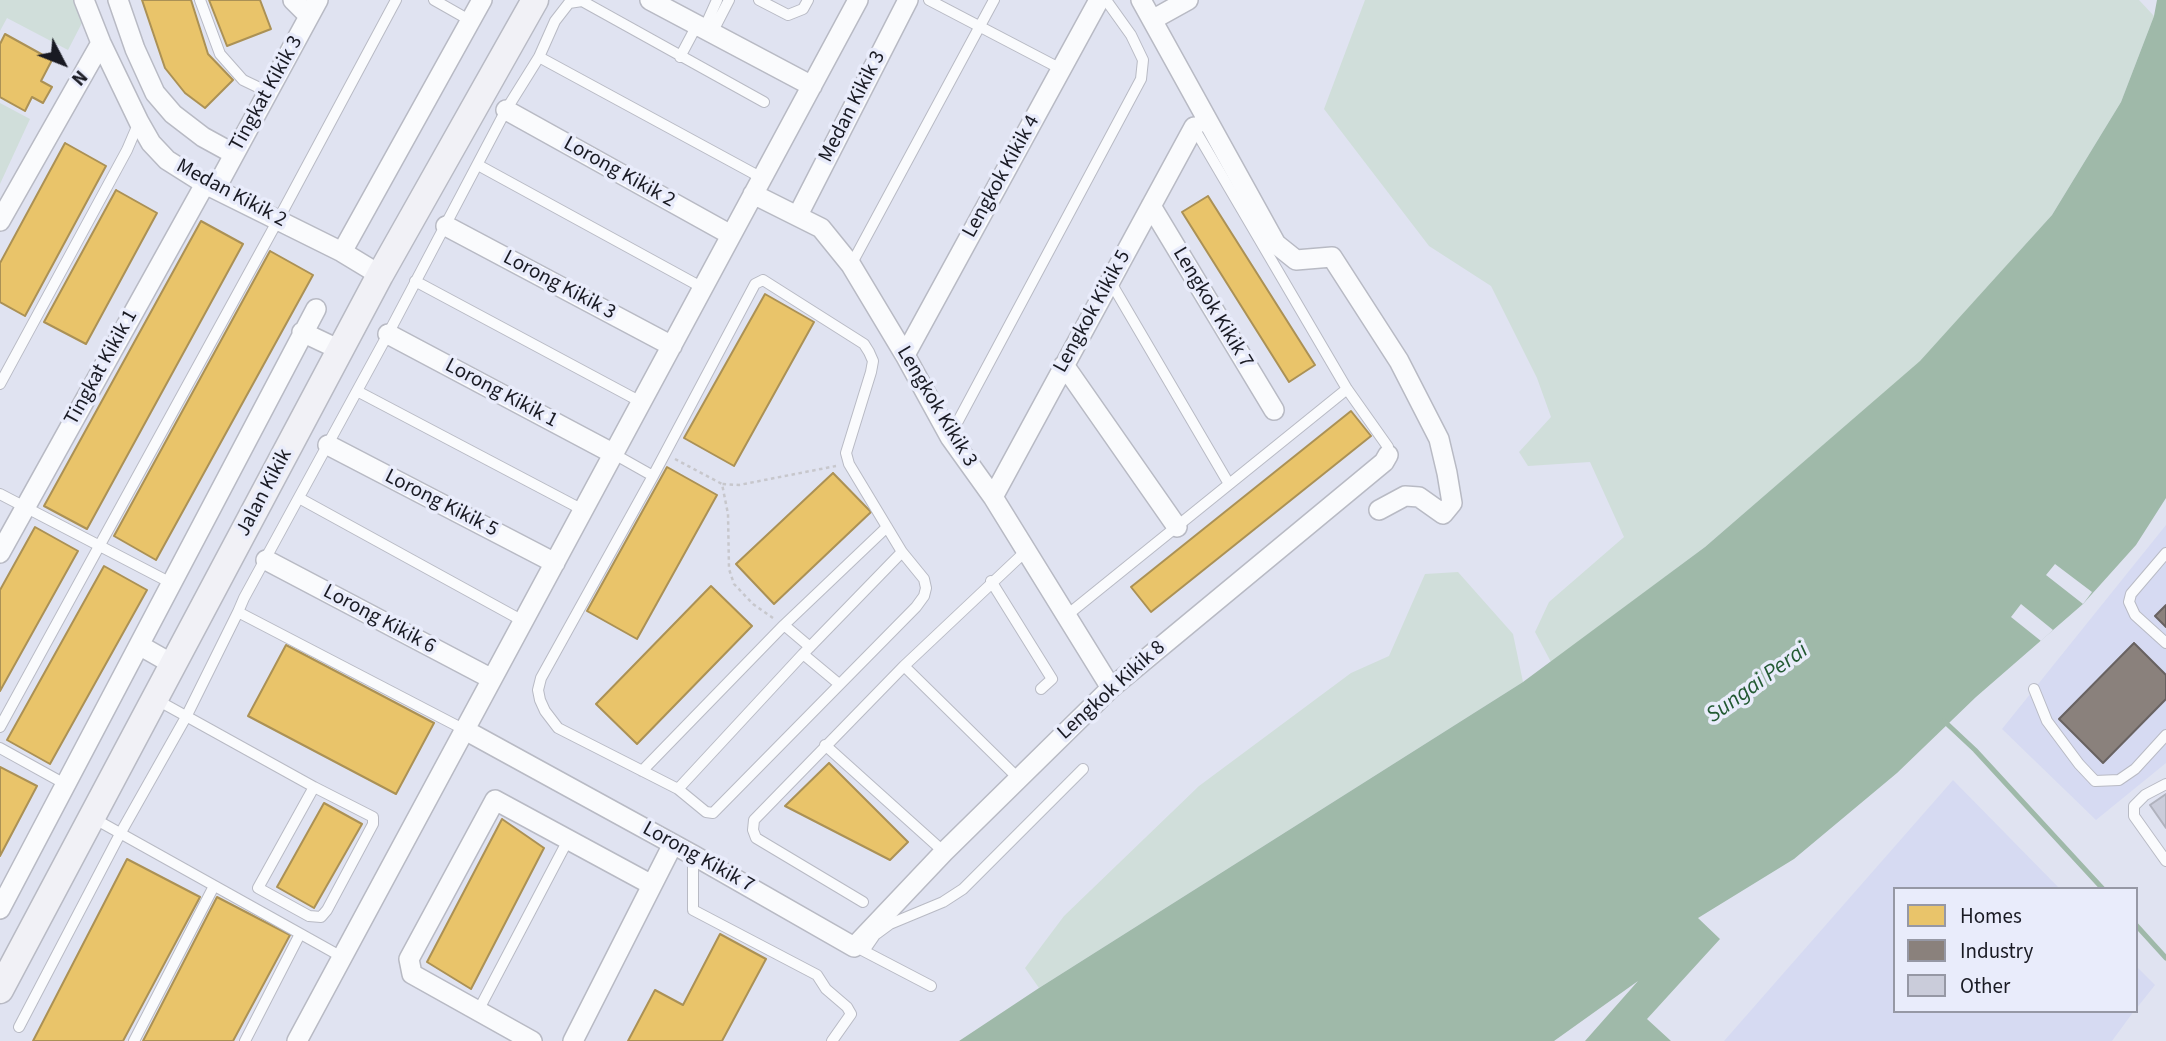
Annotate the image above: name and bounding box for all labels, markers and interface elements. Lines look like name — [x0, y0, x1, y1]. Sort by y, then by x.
north arrow — [28, 28, 98, 98]
street label: Tingkat Kikik 3 — [225, 32, 309, 156]
street label: Medan Kikik 3 — [814, 47, 892, 167]
text: N — [65, 64, 93, 91]
street label: Lengkok Kikik 4 — [958, 111, 1046, 243]
street label: Lorong Kikik 2 — [559, 132, 679, 214]
street label: Medan Kikik 2 — [171, 154, 291, 234]
street label: Lengkok Kikik 7 — [1166, 243, 1258, 373]
street label: Lorong Kikik 3 — [498, 246, 620, 326]
street label: Lengkok Kikik 5 — [1049, 246, 1137, 378]
street label: Tingkat Kikik 1 — [60, 306, 144, 430]
street label: Lengkok Kikik 3 — [890, 342, 982, 472]
street label: Lorong Kikik 1 — [440, 354, 562, 434]
street label: Jalan Kikik — [231, 445, 299, 541]
street label: Lorong Kikik 5 — [380, 465, 502, 543]
street label: Lorong Kikik 6 — [318, 580, 440, 660]
street label: Lengkok Kikik 8 — [1053, 636, 1171, 746]
water label: Sungai Perai — [1702, 638, 1814, 730]
street label: Lorong Kikik 7 — [638, 817, 758, 899]
legend — [1893, 887, 2138, 1013]
text: Homes — [1960, 901, 2022, 931]
text: Industry — [1960, 936, 2033, 966]
text: Other — [1960, 971, 2010, 1001]

